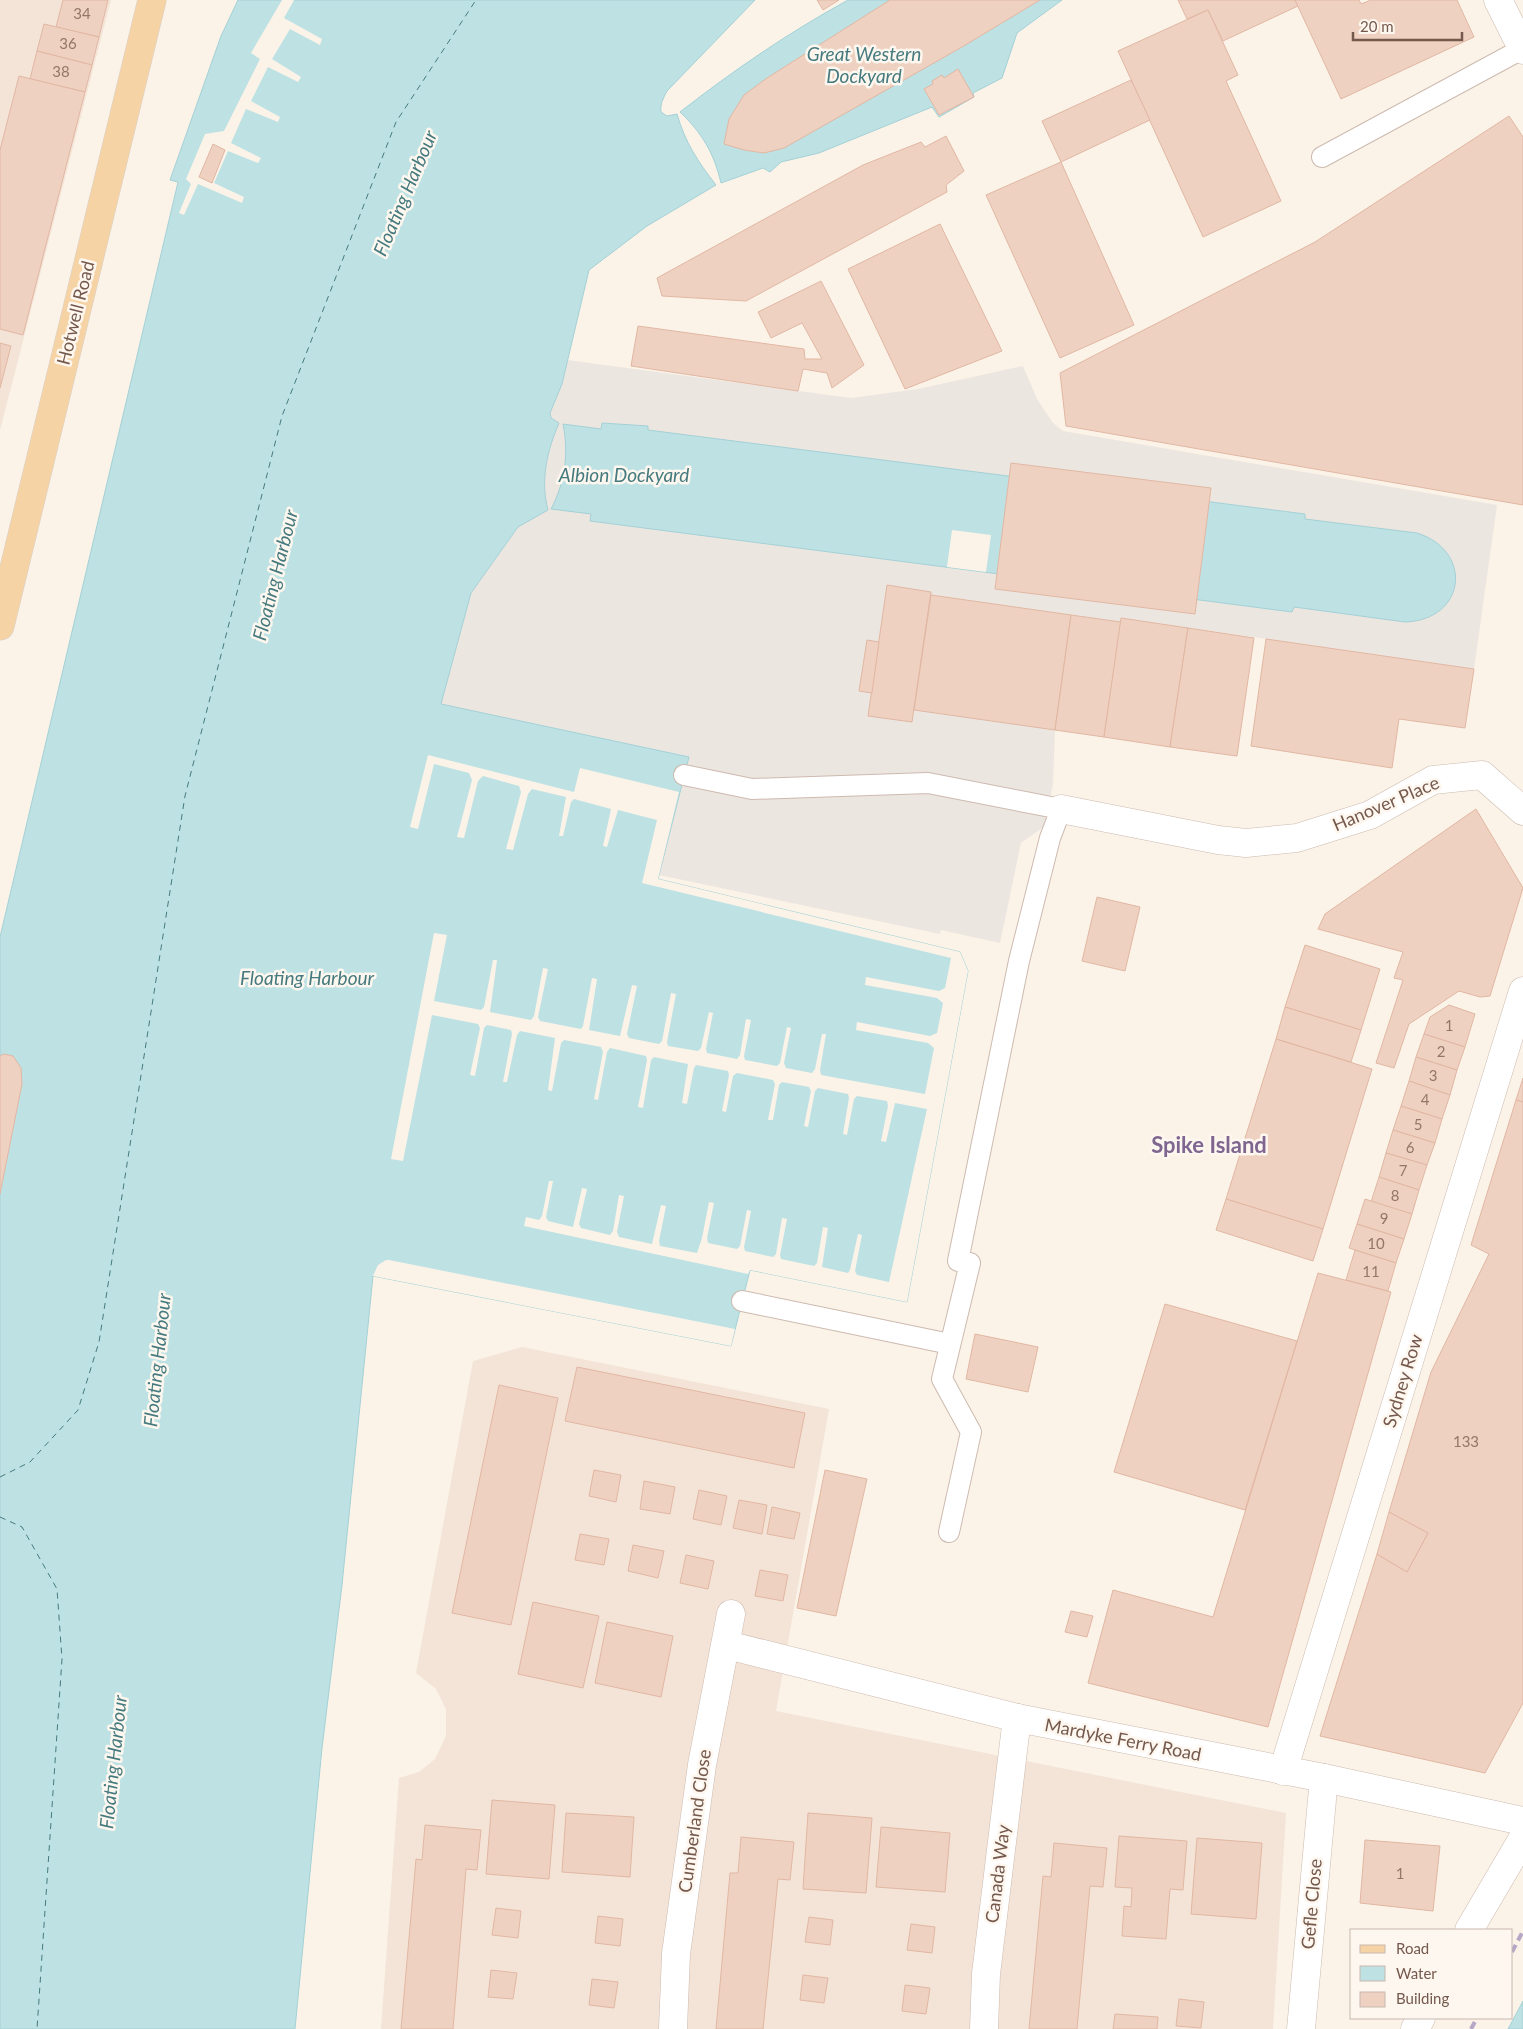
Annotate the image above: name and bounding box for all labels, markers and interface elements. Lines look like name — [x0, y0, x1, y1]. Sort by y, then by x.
house number: 34 — [73, 4, 91, 22]
scale bar — [1353, 10, 1462, 42]
text: 20 m — [1360, 17, 1394, 35]
house number: 36 — [59, 34, 77, 52]
water label: Great Western Dockyard — [807, 42, 921, 87]
house number: 38 — [52, 62, 70, 80]
water label: Floating Harbour — [368, 126, 442, 259]
street label: Hotwell Road — [51, 258, 99, 367]
water label: Albion Dockyard — [558, 463, 689, 486]
water label: Floating Harbour — [247, 507, 302, 643]
street label: Hanover Place — [1329, 771, 1442, 835]
water label: Floating Harbour — [240, 966, 375, 989]
house number: 1 — [1445, 1016, 1453, 1034]
house number: 2 — [1437, 1042, 1445, 1060]
house number: 3 — [1429, 1066, 1437, 1084]
house number: 4 — [1421, 1090, 1430, 1108]
house number: 5 — [1414, 1115, 1422, 1133]
district label: Spike Island — [1151, 1131, 1267, 1158]
house number: 6 — [1406, 1138, 1415, 1156]
house number: 7 — [1399, 1161, 1408, 1179]
house number: 8 — [1391, 1186, 1399, 1204]
house number: 9 — [1380, 1209, 1388, 1227]
house number: 10 — [1367, 1234, 1385, 1252]
house number: 11 — [1362, 1262, 1380, 1280]
water label: Floating Harbour — [138, 1292, 175, 1428]
street label: Sydney Row — [1377, 1332, 1427, 1430]
house number: 133 — [1453, 1432, 1479, 1450]
water label: Floating Harbour — [94, 1694, 131, 1830]
street label: Mardyke Ferry Road — [1043, 1713, 1203, 1765]
street label: Cumberland Close — [673, 1748, 715, 1894]
street label: Canada Way — [980, 1823, 1014, 1924]
street label: Gefle Close — [1296, 1858, 1326, 1950]
house number: 1 — [1396, 1864, 1404, 1882]
legend — [1350, 1929, 1513, 2019]
text: Road — [1396, 1939, 1429, 1957]
text: Water — [1396, 1964, 1437, 1982]
text: Building — [1396, 1989, 1449, 2007]

